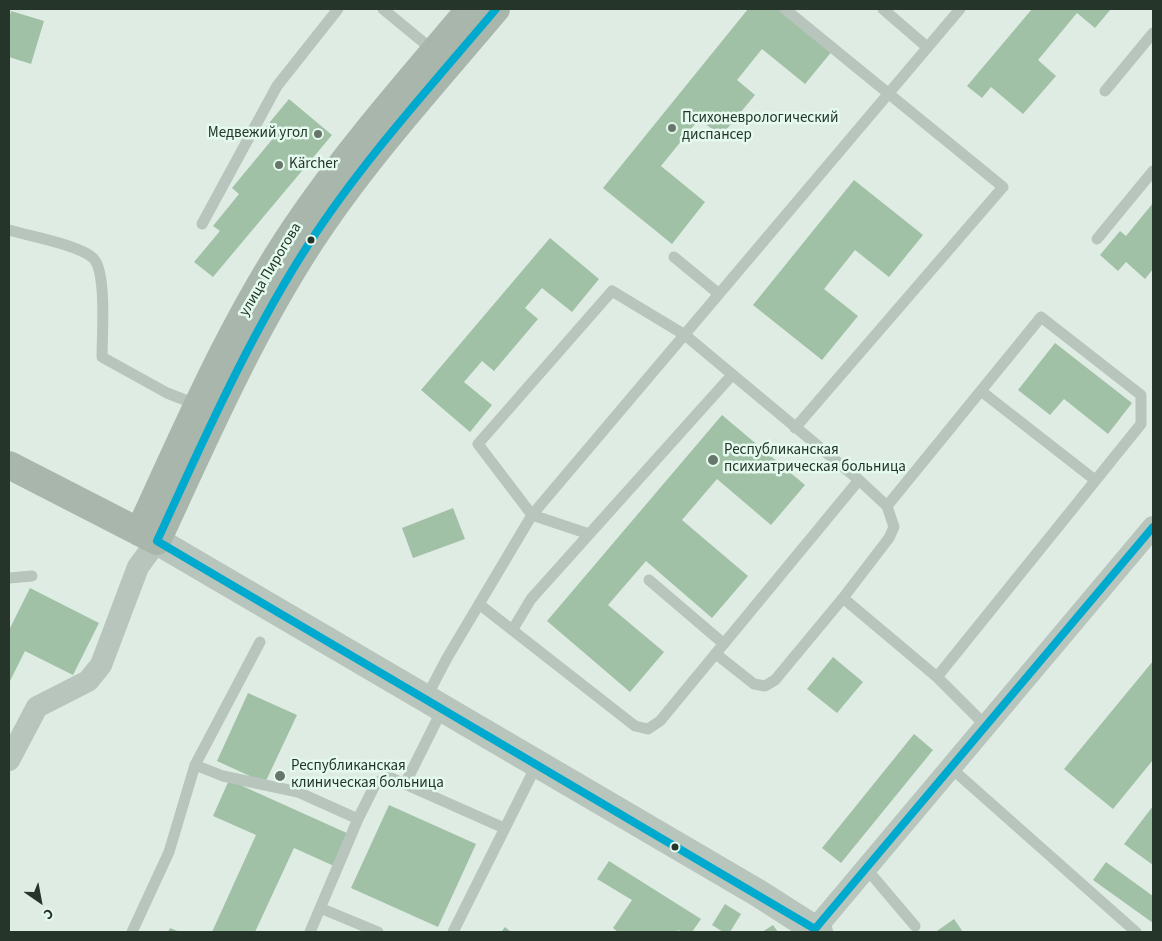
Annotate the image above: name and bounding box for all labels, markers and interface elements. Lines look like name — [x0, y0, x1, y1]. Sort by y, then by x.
place label: Психоневрологический диспансер — [682, 110, 839, 145]
marker: Психоневрологический диспансер — [666, 122, 678, 134]
place label: Медвежий угол — [208, 125, 308, 143]
marker: Медвежий угол — [312, 128, 324, 140]
place label: Kärcher — [289, 156, 338, 174]
marker: Kärcher — [273, 159, 285, 171]
street label: улица Пирогова — [236, 220, 306, 320]
unlabelled marker — [306, 235, 316, 245]
place label: Республиканская психиатрическая больница — [724, 442, 906, 477]
marker: Республиканская психиатрическая больница — [706, 453, 720, 467]
place label: Республиканская клиническая больница — [291, 758, 444, 793]
marker: Республиканская клиническая больница — [273, 769, 287, 783]
unlabelled marker — [670, 842, 680, 852]
north arrow — [15, 876, 65, 926]
text: С — [39, 903, 57, 924]

